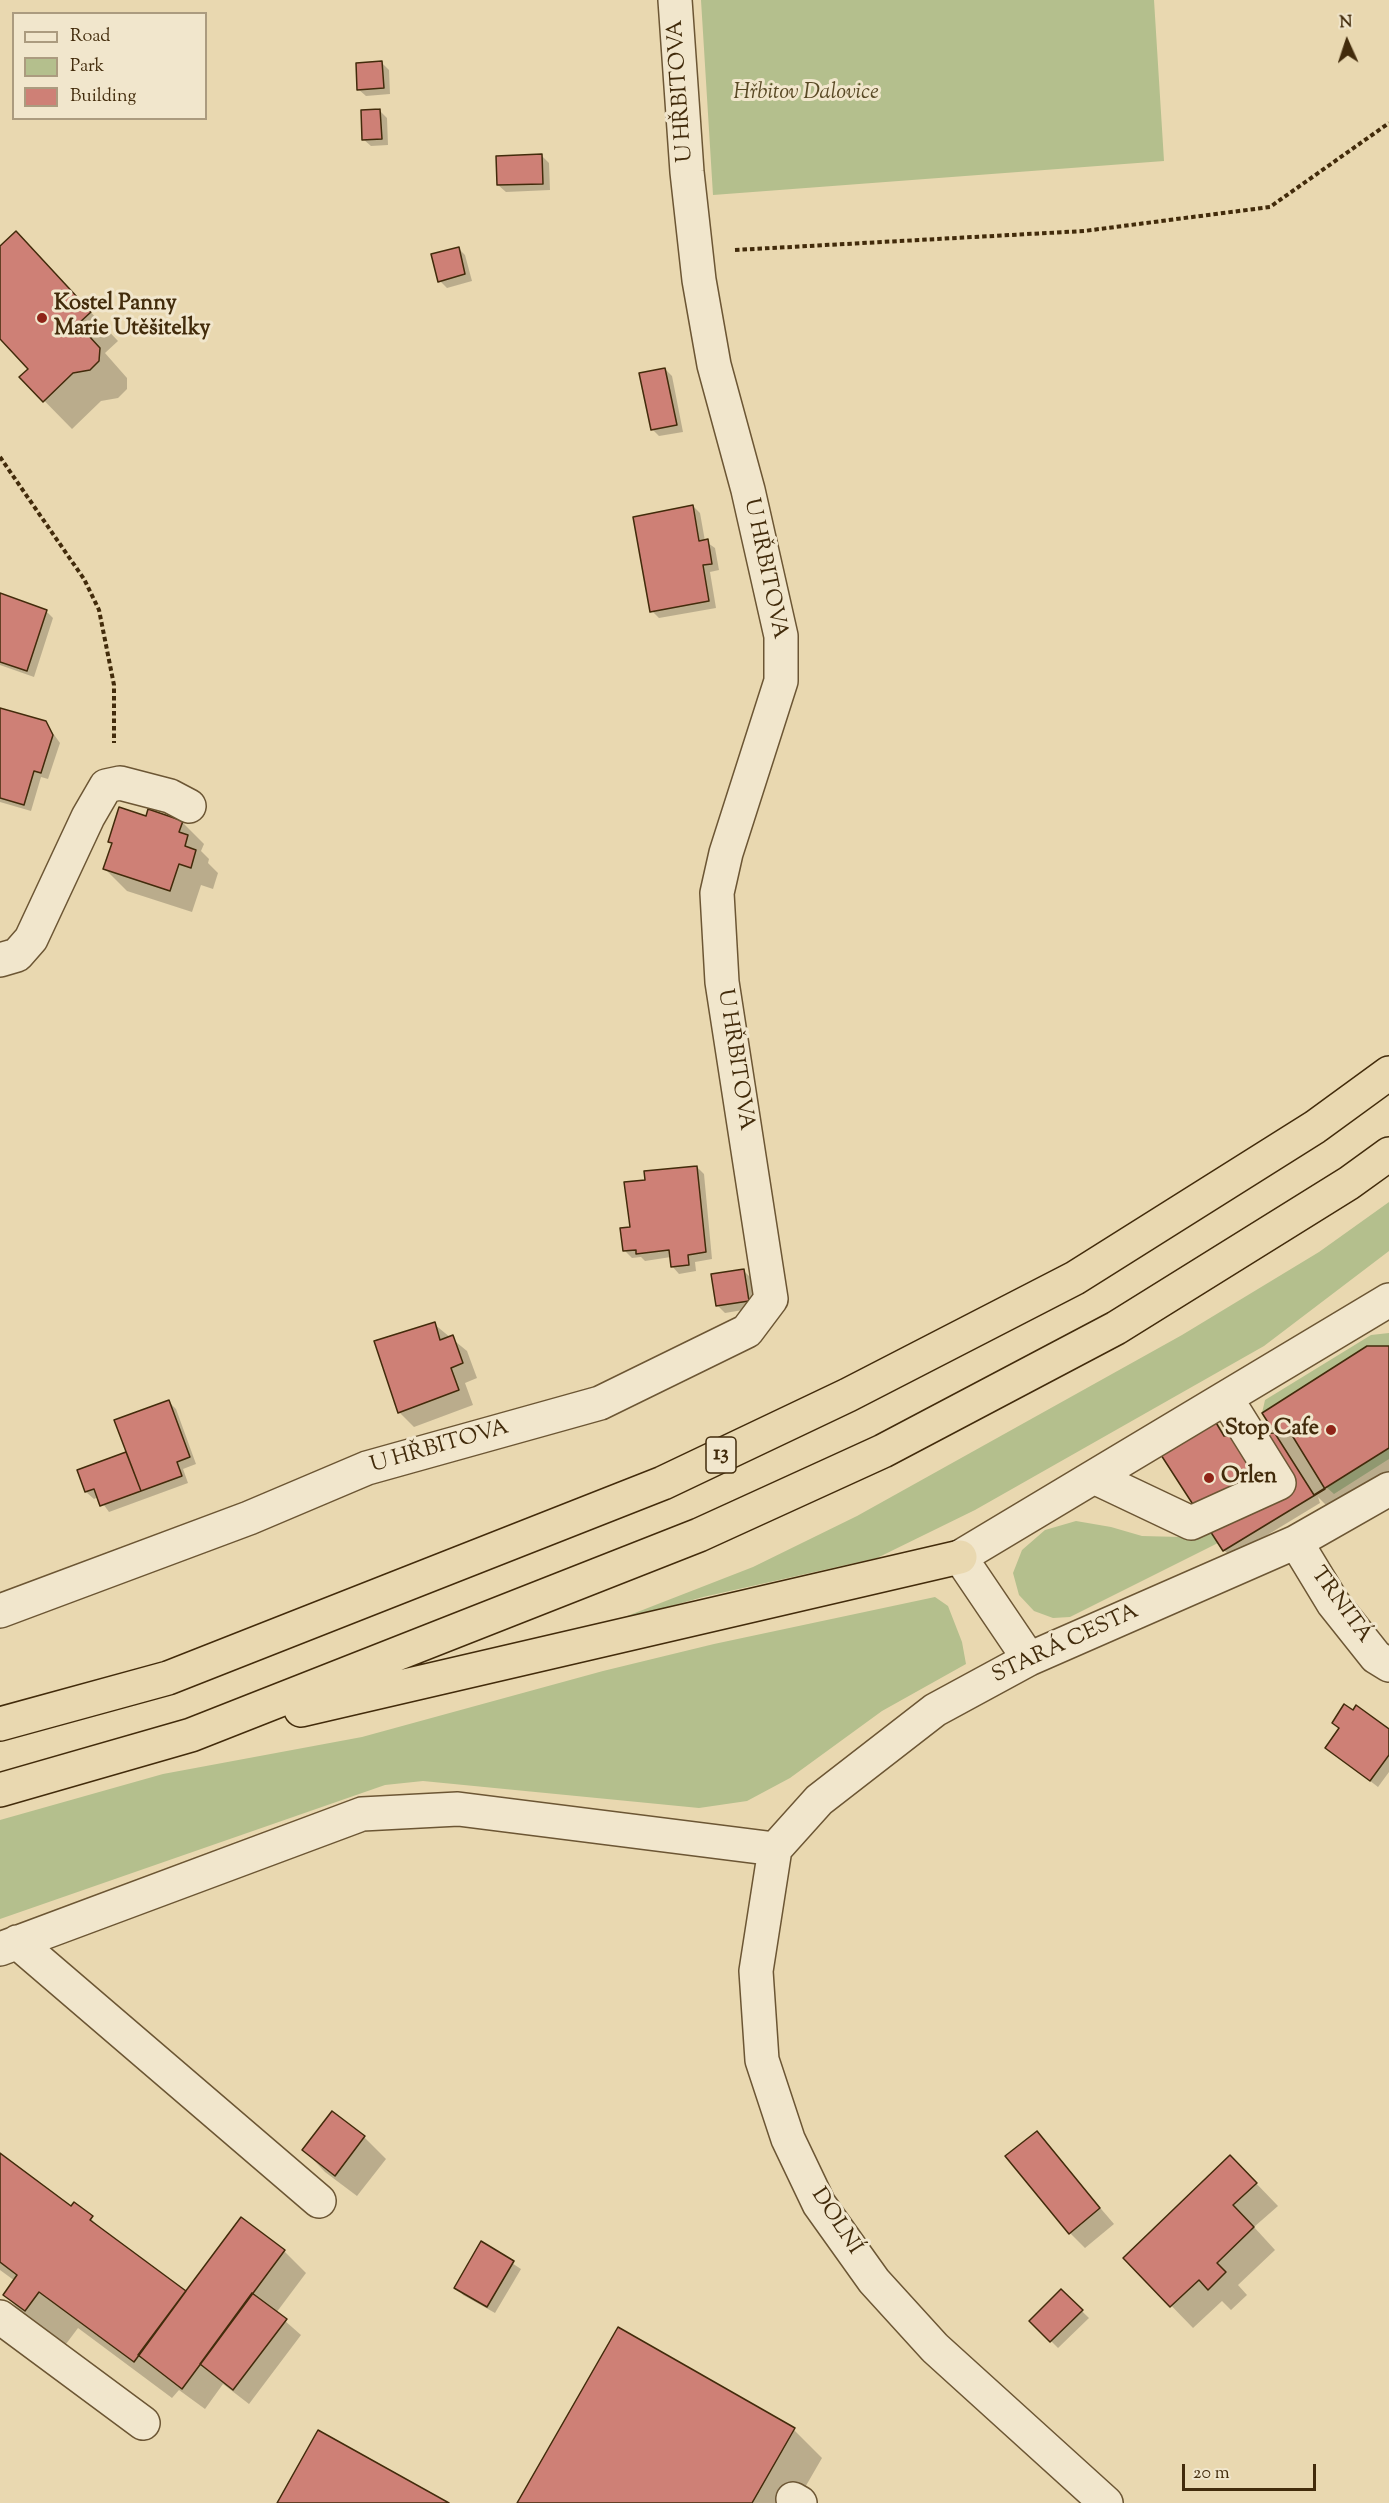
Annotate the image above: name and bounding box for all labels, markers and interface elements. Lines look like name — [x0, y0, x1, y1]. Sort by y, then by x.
legend — [12, 12, 207, 120]
north arrow — [1317, 12, 1377, 72]
text: N — [1339, 12, 1353, 35]
street label: U HŘBITOVA — [664, 19, 700, 163]
text: Road — [70, 24, 110, 50]
text: Park — [70, 54, 104, 80]
park label: Hřbitov Dalovice — [733, 81, 879, 107]
text: Building — [70, 84, 136, 110]
place label: Kostel Panny Marie Utěšitelky — [54, 292, 210, 344]
marker: Kostel Panny Marie Utěšitelky — [35, 311, 49, 325]
street label: U HŘBITOVA — [736, 496, 792, 642]
street label: U HŘBITOVA — [710, 987, 758, 1133]
street label: U HŘBITOVA — [368, 1416, 512, 1480]
place label: Stop Cafe — [1225, 1417, 1319, 1443]
marker: Stop Cafe — [1324, 1423, 1338, 1437]
road number: 13 — [706, 1437, 736, 1473]
place label: Orlen — [1221, 1465, 1277, 1491]
marker: Orlen — [1202, 1471, 1216, 1485]
street label: TRNITÁ — [1304, 1563, 1376, 1649]
street label: STARÁ CESTA — [989, 1600, 1143, 1690]
street label: DOLNÍ — [804, 2184, 866, 2260]
scale bar — [1185, 2452, 1318, 2490]
text: 20 m — [1193, 2461, 1230, 2487]

